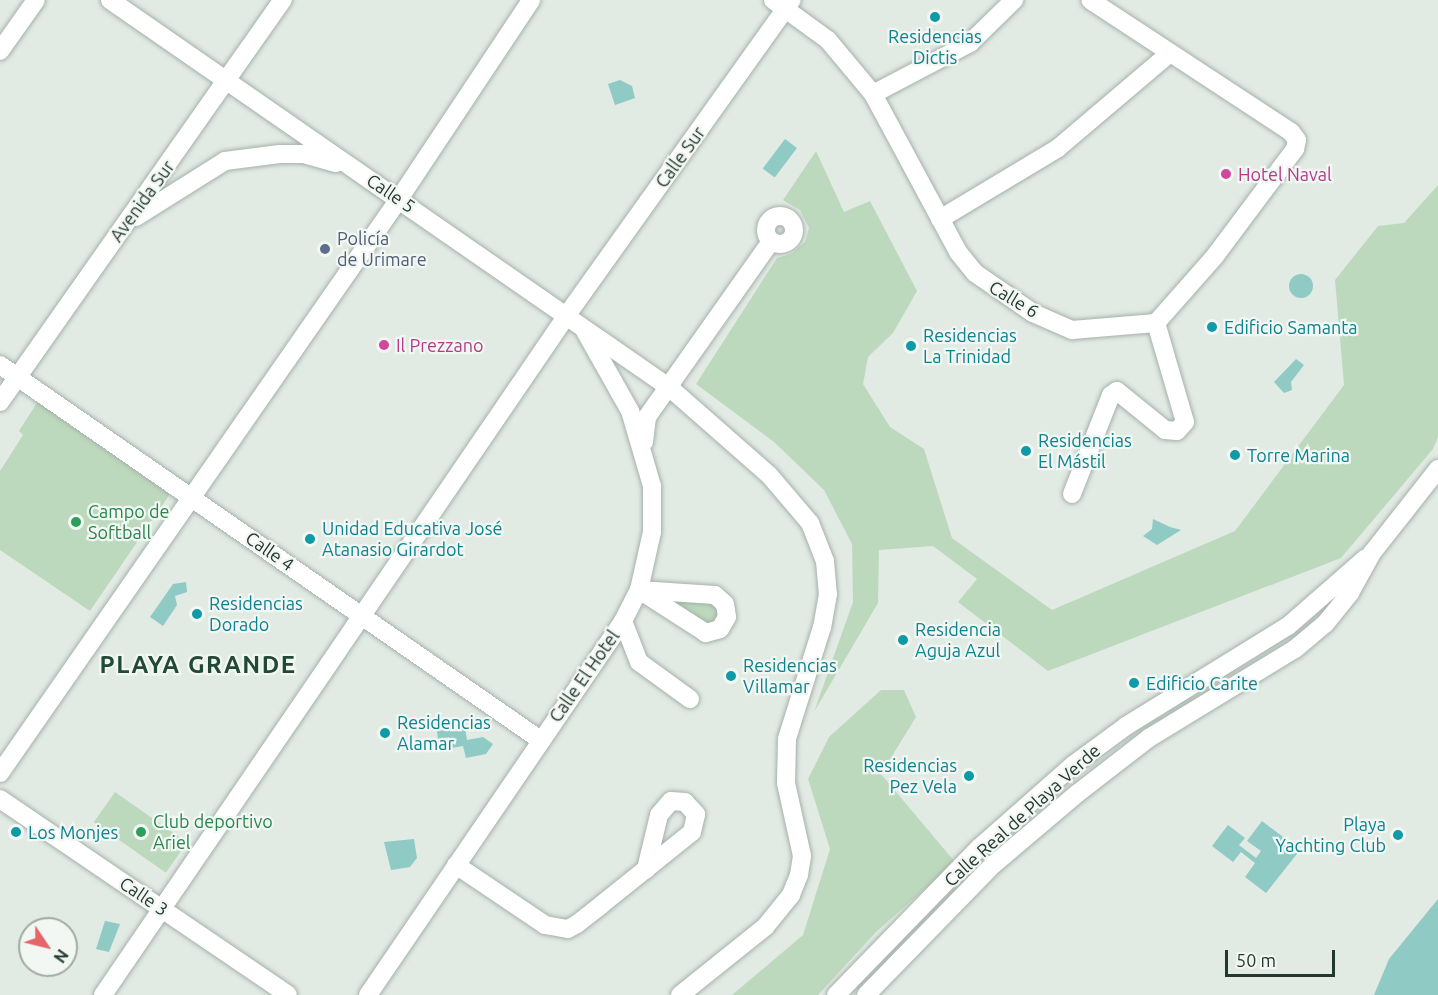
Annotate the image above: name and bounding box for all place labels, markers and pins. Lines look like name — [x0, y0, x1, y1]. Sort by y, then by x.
marker: Residencias Dictis — [928, 10, 942, 24]
place label: Residencias Dictis — [888, 26, 982, 68]
place label: Hotel Naval — [1238, 163, 1332, 185]
marker: Hotel Naval — [1219, 167, 1233, 181]
place label: Policía de Urimare — [337, 228, 427, 270]
marker: Policía de Urimare — [318, 242, 332, 256]
place label: Edificio Samanta — [1224, 316, 1358, 338]
marker: Edificio Samanta — [1205, 320, 1219, 334]
place label: Residencias La Trinidad — [923, 325, 1017, 368]
place label: Il Prezzano — [396, 334, 484, 356]
marker: Il Prezzano — [377, 338, 391, 352]
marker: Residencias La Trinidad — [904, 339, 918, 353]
place label: Residencias El Mástil — [1038, 430, 1132, 472]
marker: Residencias El Mástil — [1019, 444, 1033, 458]
place label: Torre Marina — [1247, 444, 1350, 466]
marker: Torre Marina — [1228, 448, 1242, 462]
place label: Campo de Softball — [88, 501, 169, 544]
marker: Campo de Softball — [69, 515, 83, 529]
place label: Unidad Educativa José Atanasio Girardot — [322, 518, 502, 560]
marker: Unidad Educativa José Atanasio Girardot — [303, 532, 317, 546]
place label: Residencias Dorado — [209, 593, 303, 636]
marker: Residencias Dorado — [190, 607, 204, 621]
place label: Residencia Aguja Azul — [915, 619, 1001, 662]
marker: Residencia Aguja Azul — [896, 633, 910, 647]
place label: Residencias Villamar — [743, 655, 837, 698]
marker: Residencias Villamar — [724, 669, 738, 683]
place label: Edificio Carite — [1146, 672, 1258, 694]
marker: Edificio Carite — [1127, 676, 1141, 690]
place label: Residencias Alamar — [397, 712, 491, 754]
marker: Residencias Alamar — [378, 726, 392, 740]
place label: Residencias Pez Vela — [863, 755, 957, 798]
marker: Residencias Pez Vela — [962, 769, 976, 783]
place label: Club deportivo Ariel — [153, 811, 273, 854]
place label: Playa Yachting Club — [1276, 814, 1386, 856]
place label: Los Monjes — [28, 821, 118, 843]
marker: Los Monjes — [9, 825, 23, 839]
marker: Club deportivo Ariel — [134, 825, 148, 839]
marker: Playa Yachting Club — [1391, 828, 1405, 842]

